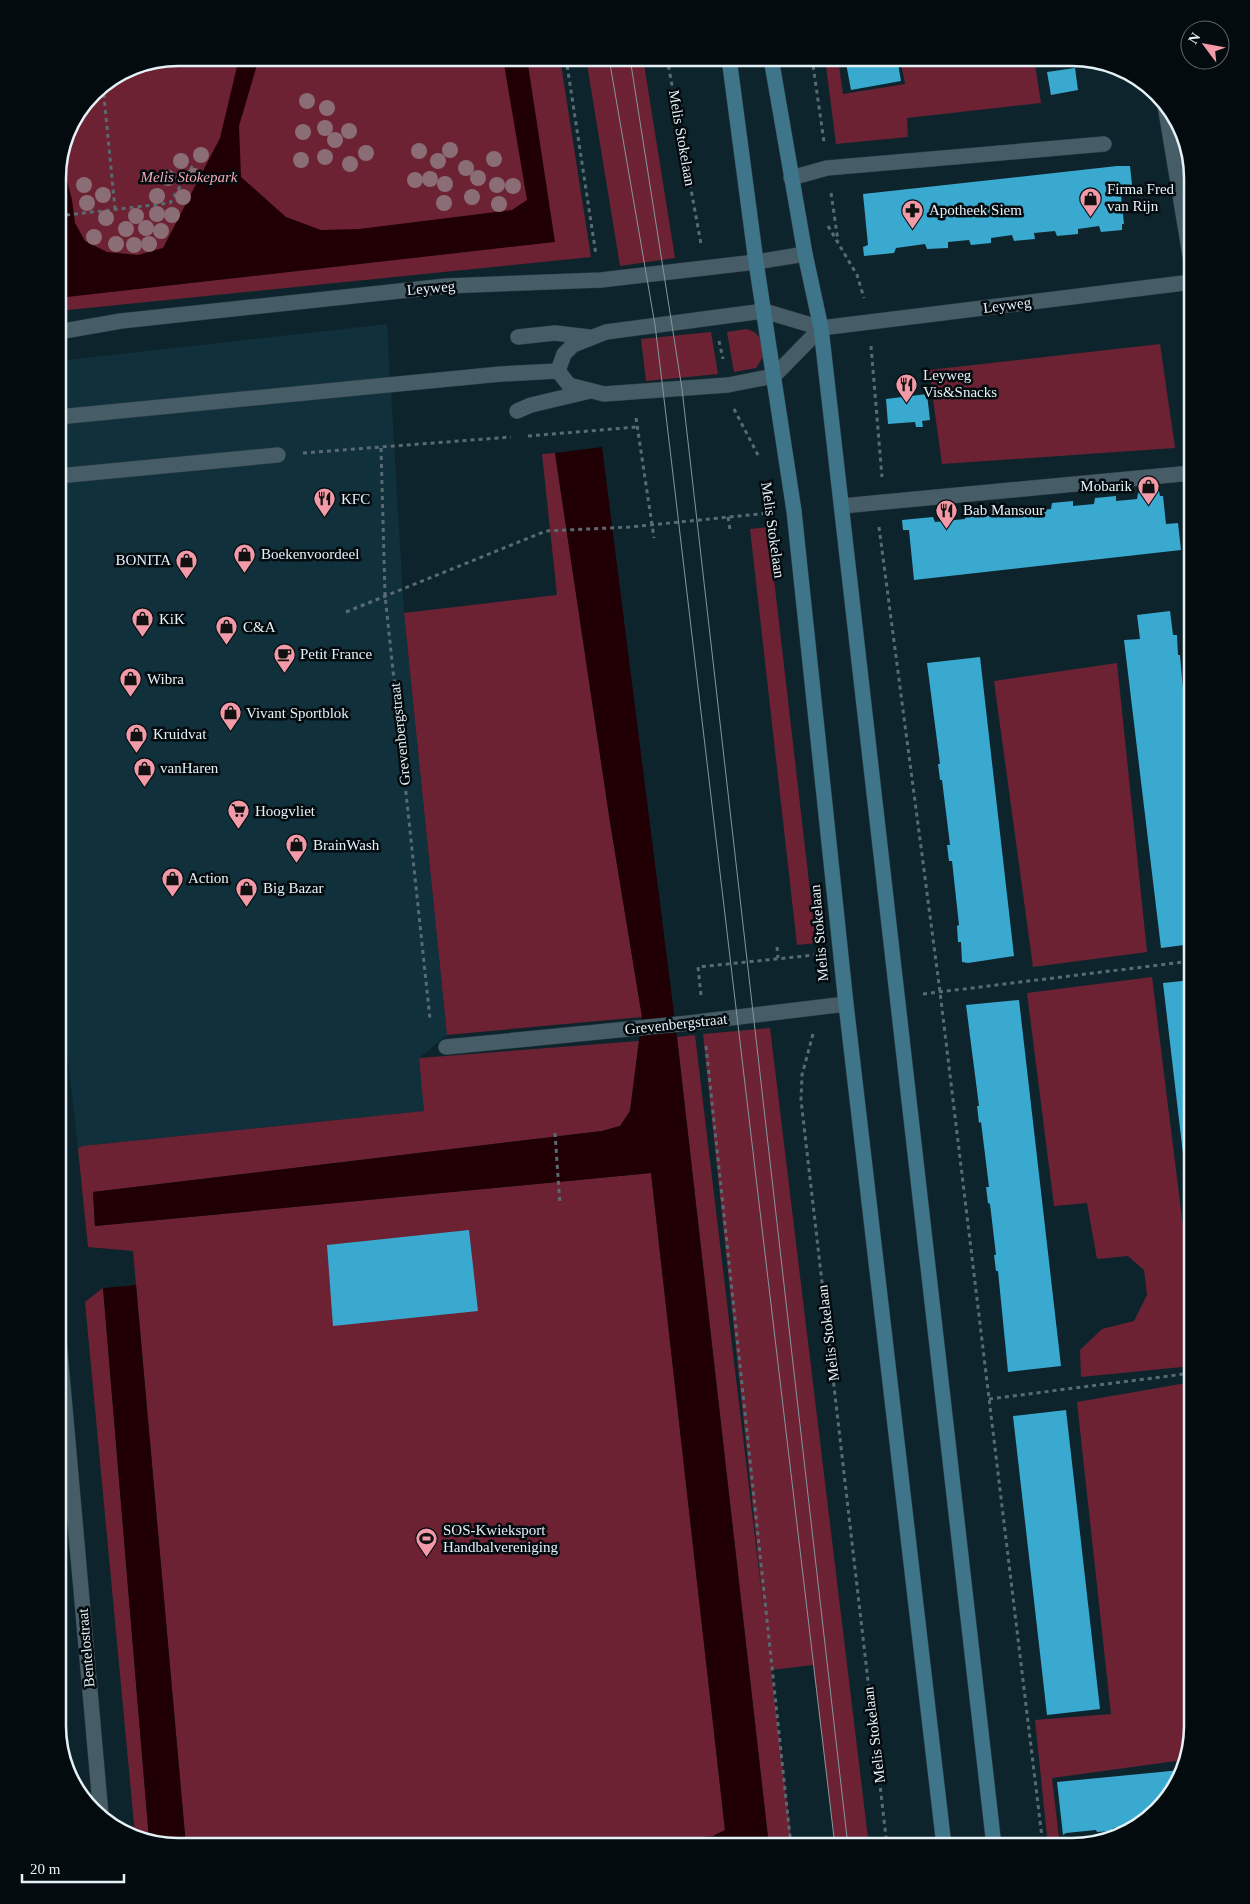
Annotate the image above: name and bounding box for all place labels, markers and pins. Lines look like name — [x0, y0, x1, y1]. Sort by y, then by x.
place label: Firma Fred van Rijn — [1107, 181, 1175, 214]
shop icon: Firma Fred van Rijn — [1079, 186, 1103, 217]
pharmacy icon: Apotheek Siem — [901, 198, 925, 229]
place label: Apotheek Siem — [929, 202, 1022, 218]
place label: Leyweg Vis&Snacks — [923, 367, 997, 400]
restaurant icon: Leyweg Vis&Snacks — [895, 372, 919, 403]
shop icon: Mobarik — [1136, 474, 1160, 505]
place label: Mobarik — [1080, 478, 1132, 494]
restaurant icon: KFC — [313, 487, 337, 518]
place label: KFC — [341, 491, 370, 507]
restaurant icon: Bab Mansour — [935, 498, 959, 529]
place label: Bab Mansour — [963, 502, 1044, 518]
shop icon: Boekenvoordeel — [233, 542, 257, 573]
place label: Boekenvoordeel — [261, 546, 359, 562]
shop icon: BONITA — [175, 548, 199, 579]
place label: BONITA — [116, 552, 171, 568]
shop icon: KiK — [131, 607, 155, 638]
place label: KiK — [159, 611, 185, 627]
shop icon: C&A — [215, 615, 239, 646]
place label: C&A — [243, 619, 276, 635]
cafe icon: Petit France — [272, 642, 296, 673]
place label: Petit France — [300, 646, 372, 662]
shop icon: Wibra — [119, 667, 143, 698]
place label: Wibra — [147, 671, 184, 687]
shop icon: Vivant Sportblok — [218, 701, 242, 732]
place label: Vivant Sportblok — [246, 705, 349, 721]
shop icon: Kruidvat — [125, 722, 149, 753]
place label: Kruidvat — [153, 726, 207, 742]
shop icon: vanHaren — [132, 756, 156, 787]
place label: vanHaren — [160, 760, 219, 776]
supermarket icon: Hoogvliet — [227, 799, 251, 830]
place label: Hoogvliet — [255, 803, 316, 819]
shop icon: BrainWash — [285, 833, 309, 864]
place label: BrainWash — [313, 837, 380, 853]
shop icon: Action — [160, 866, 184, 897]
place label: Action — [188, 870, 229, 886]
shop icon: Big Bazar — [235, 876, 259, 907]
place label: Big Bazar — [263, 880, 323, 896]
place label: SOS-Kwieksport Handbalvereniging — [443, 1522, 558, 1555]
sports icon: SOS-Kwieksport Handbalvereniging — [415, 1527, 439, 1558]

